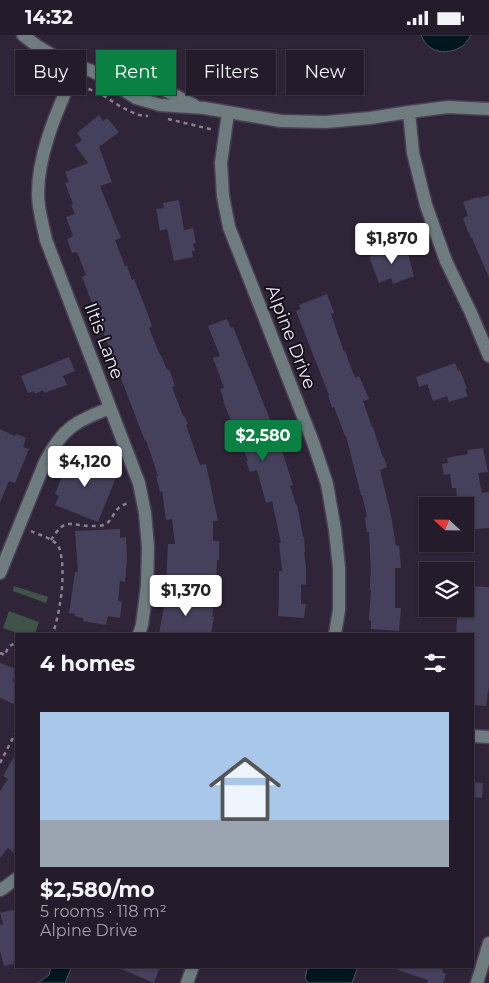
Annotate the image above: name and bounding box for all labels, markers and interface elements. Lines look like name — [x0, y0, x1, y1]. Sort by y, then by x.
text: 14:32 — [25, 6, 73, 29]
chip: Buy — [15, 50, 86, 95]
chip: Rent — [96, 50, 176, 95]
chip: Filters — [186, 50, 276, 95]
chip: New — [286, 50, 364, 95]
pin: $1,870 — [351, 223, 433, 265]
text: $1,870 — [366, 229, 418, 248]
street label: Alpine Drive — [261, 282, 321, 392]
street label: Iltis Lane — [79, 300, 129, 382]
pin: $2,580 — [222, 419, 304, 462]
text: $2,580 — [236, 426, 290, 445]
pin: $4,120 — [44, 445, 126, 488]
text: $4,120 — [59, 452, 111, 471]
north arrow — [419, 497, 474, 553]
map controls — [419, 497, 474, 617]
button: layers — [419, 562, 474, 617]
pin: $1,370 — [145, 575, 227, 617]
text: $1,370 — [161, 581, 211, 600]
icon: filters — [421, 649, 449, 677]
text: 4 homes — [40, 651, 135, 676]
icon: home — [200, 744, 290, 834]
text: $2,580/mo — [40, 877, 154, 902]
text: 5 rooms · 118 m² — [40, 902, 167, 921]
text: Alpine Drive — [40, 921, 138, 940]

